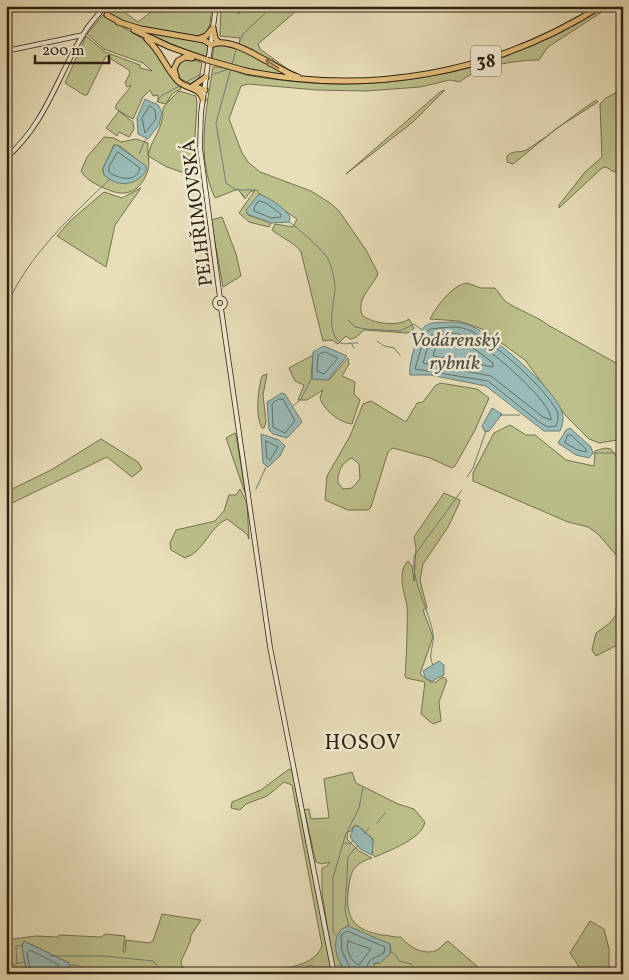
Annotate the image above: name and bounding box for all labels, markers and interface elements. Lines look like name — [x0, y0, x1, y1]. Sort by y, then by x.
scale bar — [35, 32, 109, 64]
text: 200 m — [42, 41, 85, 62]
road number: 38 — [471, 46, 501, 76]
one-way arrow — [265, 59, 279, 69]
street label: PELHŘIMOVSKÁ — [176, 138, 220, 288]
water label: Vodárenský rybník — [410, 327, 500, 378]
district label: HOSOV — [324, 729, 402, 758]

